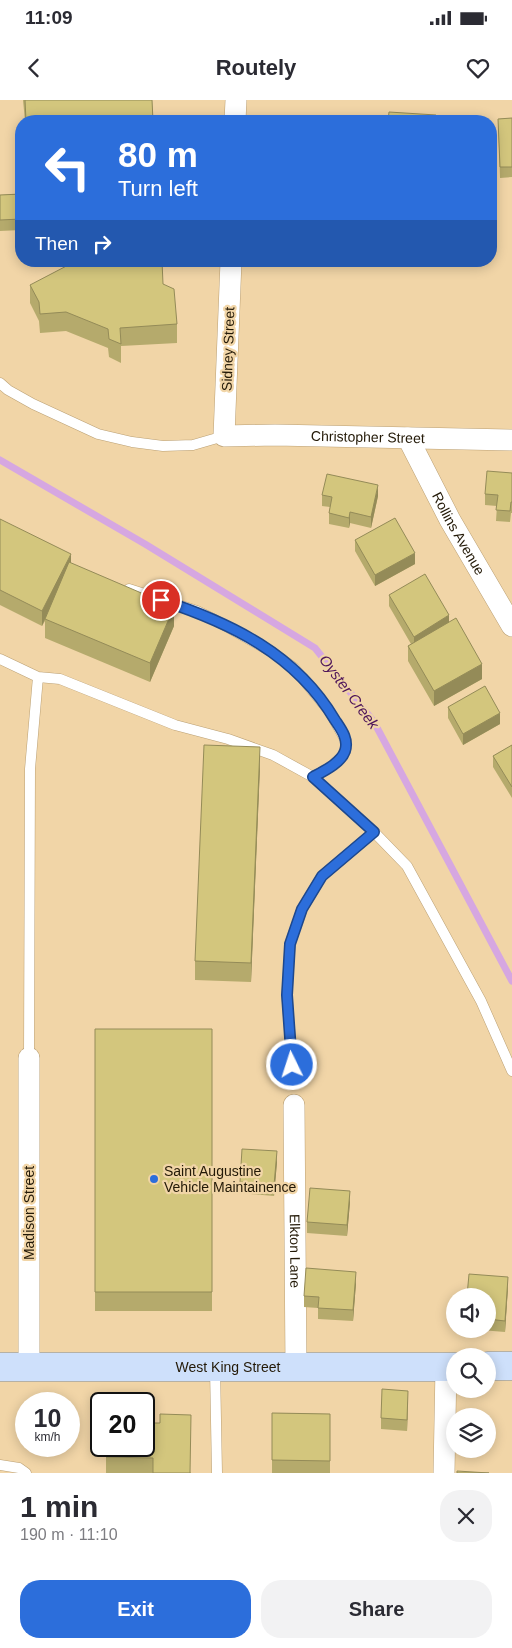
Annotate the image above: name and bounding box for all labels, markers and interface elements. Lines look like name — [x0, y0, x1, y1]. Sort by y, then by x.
text: 11:09 — [25, 7, 73, 28]
icon: back — [20, 54, 48, 82]
icon: heart — [464, 54, 492, 82]
text: Routely — [216, 55, 296, 80]
icon: left — [35, 135, 100, 200]
text: 80 m — [118, 135, 198, 174]
text: Turn left — [118, 176, 198, 201]
icon: right — [88, 230, 116, 258]
text: Then — [35, 233, 78, 254]
street label: Sidney Street — [219, 307, 237, 391]
street label: Christopher Street — [311, 428, 425, 446]
street label: Rollins Avenue — [429, 489, 488, 578]
pin — [140, 579, 182, 621]
icon: arrive — [147, 586, 175, 614]
water label: Oyster Creek — [316, 651, 384, 733]
position arrow — [265, 1038, 317, 1090]
place label: Saint Augustine Vehicle Maintainence — [164, 1163, 297, 1195]
street label: Madison Street — [21, 1166, 37, 1260]
marker: Saint Augustine Vehicle Maintainence — [148, 1173, 160, 1185]
street label: Elkton Lane — [287, 1214, 303, 1288]
map controls — [446, 1288, 496, 1458]
button: sound — [446, 1288, 496, 1338]
button: search — [446, 1348, 496, 1398]
street label: West King Street — [176, 1359, 281, 1375]
speed limit sign: 20 — [90, 1392, 155, 1457]
text: 10 — [34, 1404, 61, 1432]
button: layers — [446, 1408, 496, 1458]
text: km/h — [34, 1430, 61, 1444]
text: 1 min — [20, 1490, 98, 1523]
button: close — [440, 1490, 492, 1542]
text: 190 m · 11:10 — [20, 1526, 118, 1543]
button: Exit — [20, 1580, 251, 1638]
button: Share — [261, 1580, 492, 1638]

